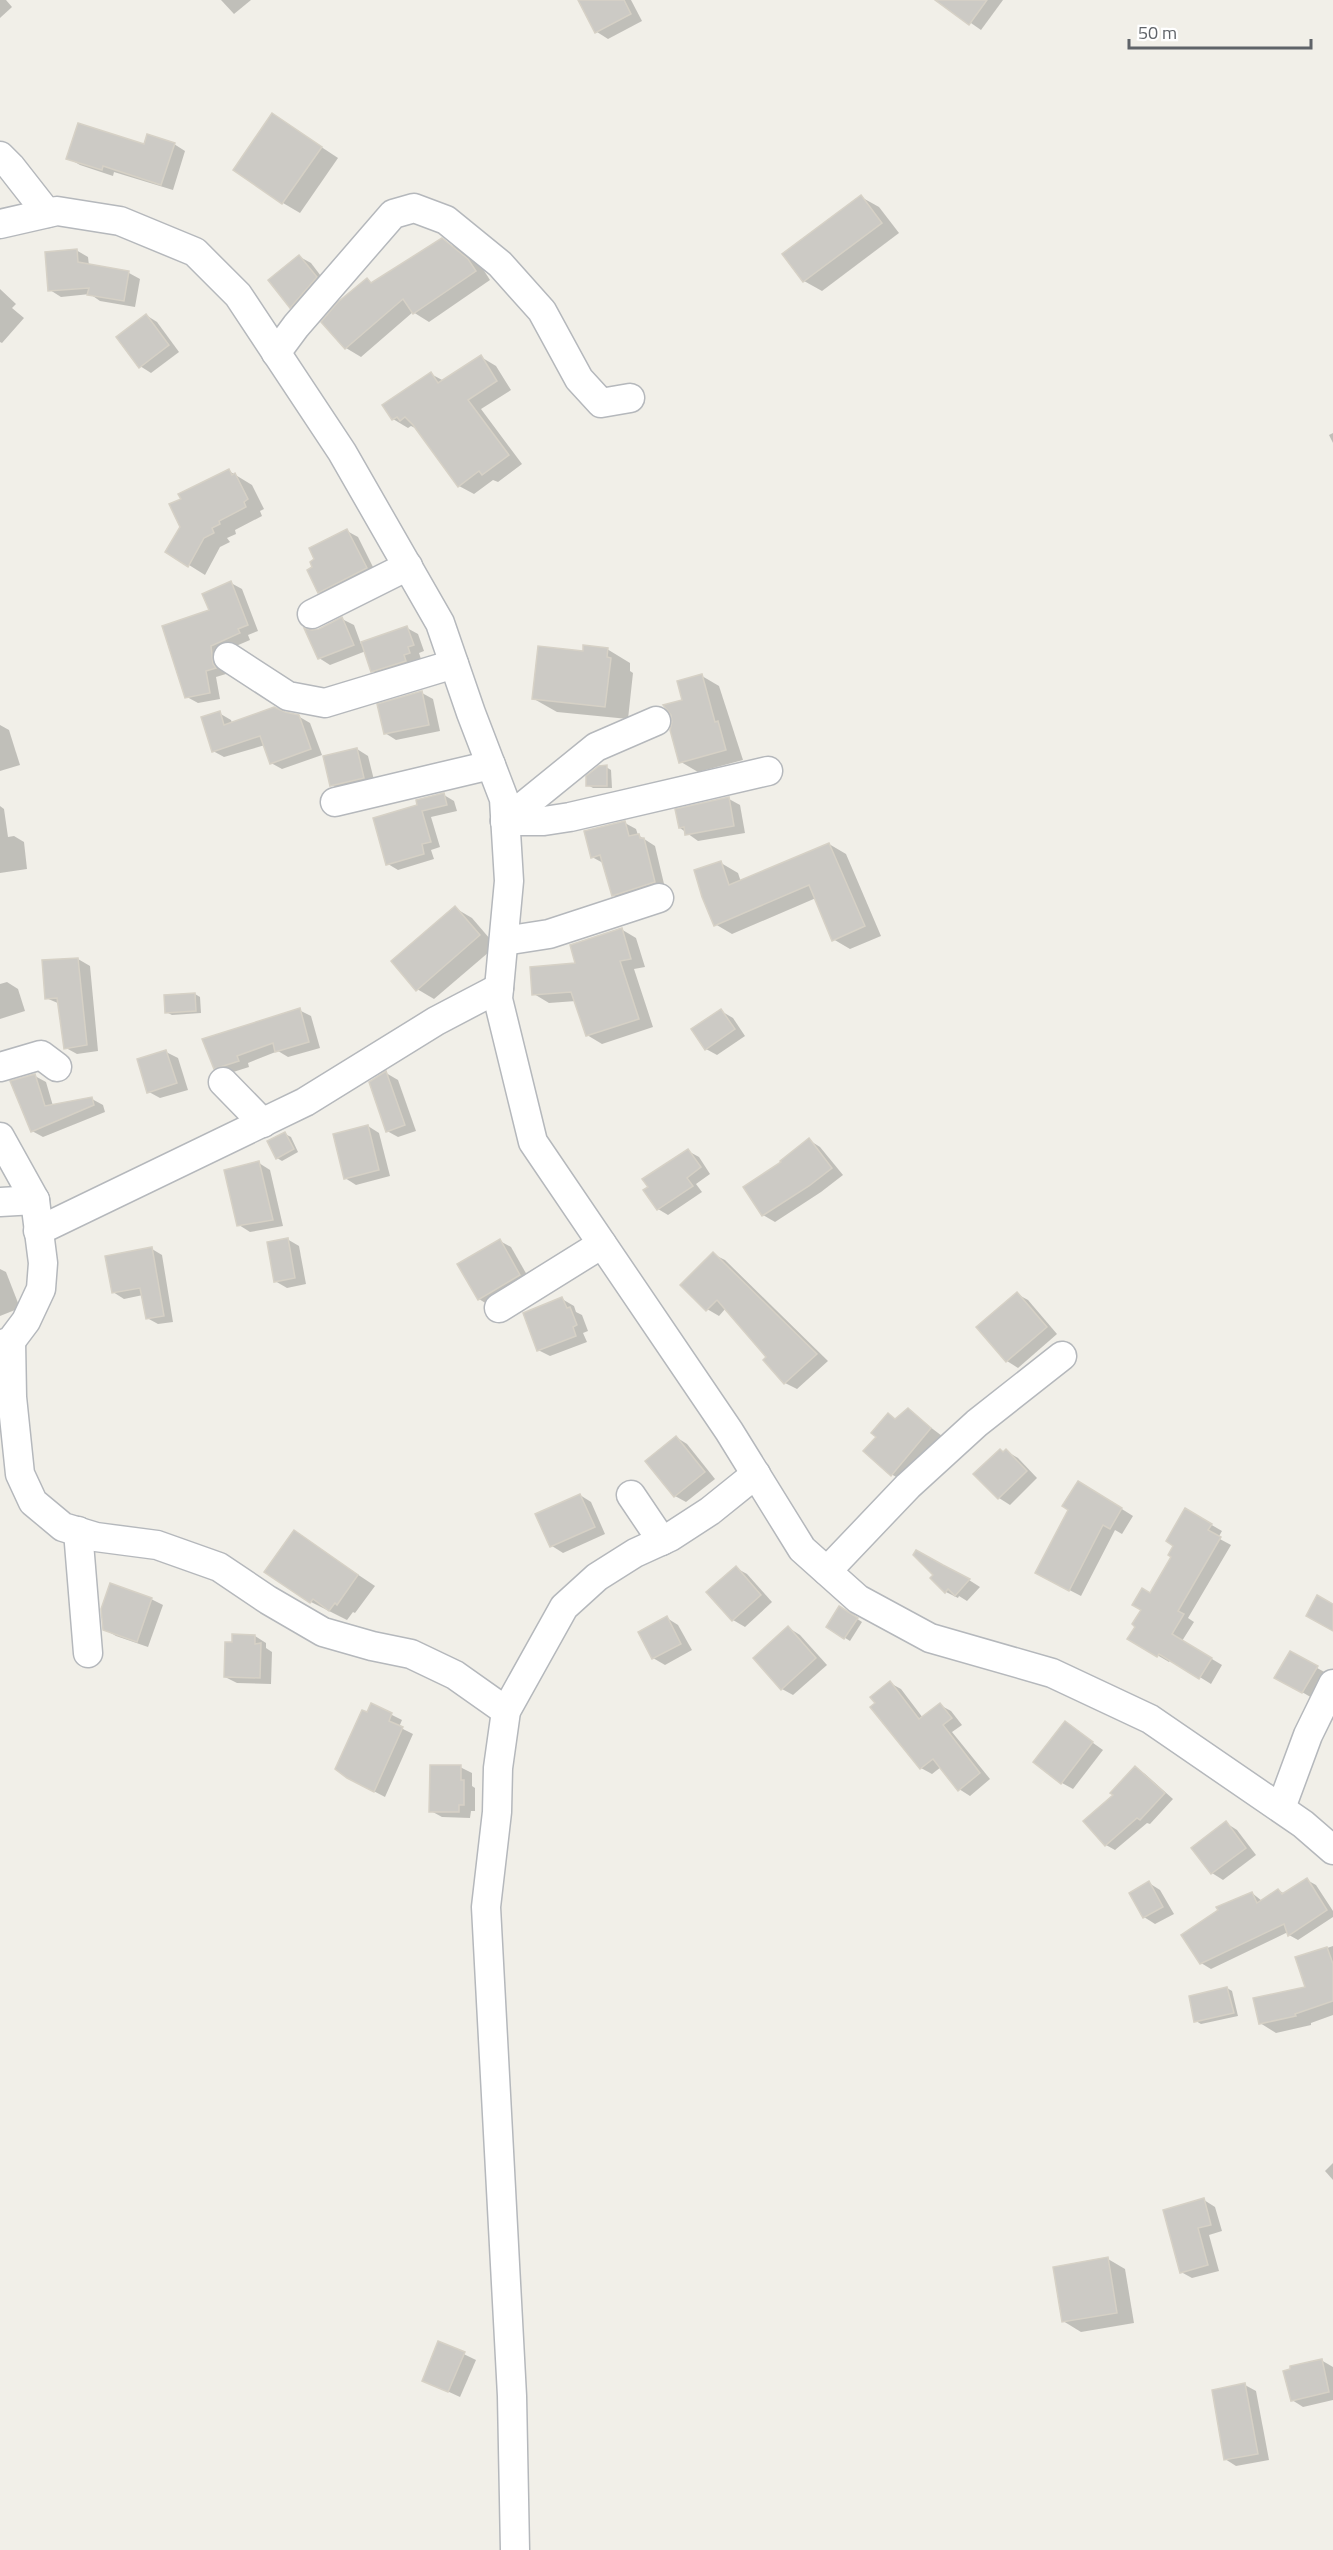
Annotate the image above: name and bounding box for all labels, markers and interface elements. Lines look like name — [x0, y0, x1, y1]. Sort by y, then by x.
scale bar — [1129, 12, 1310, 50]
text: 50 m — [1138, 19, 1177, 46]

